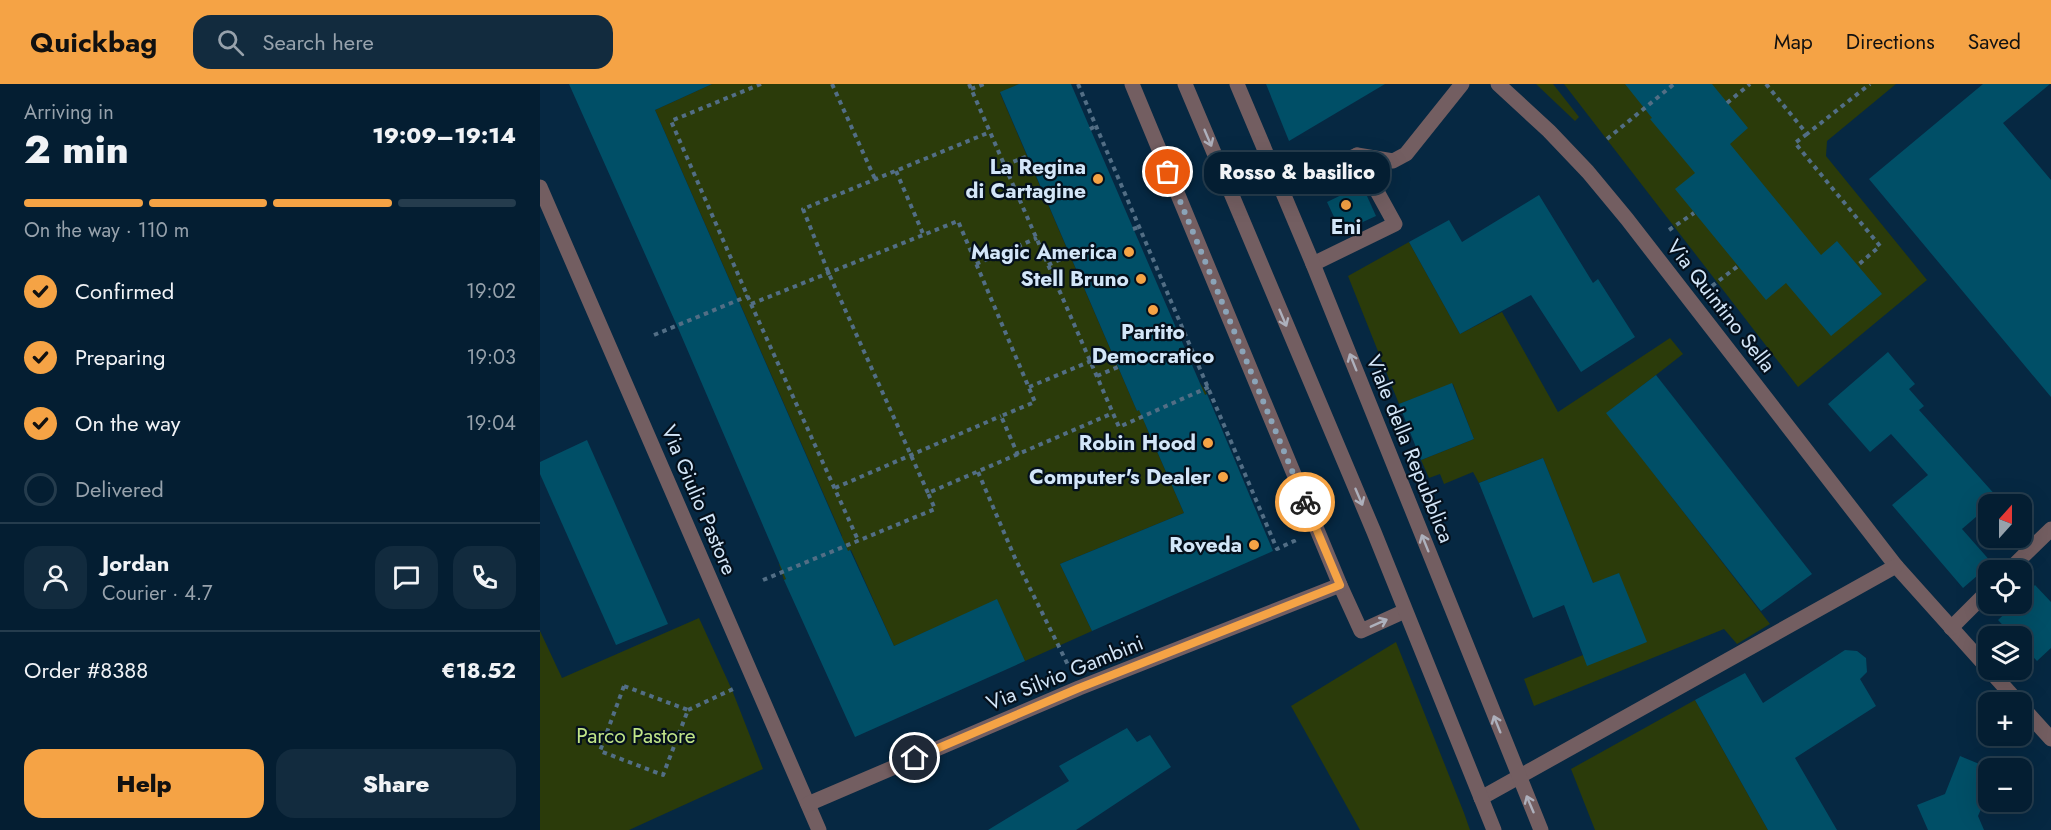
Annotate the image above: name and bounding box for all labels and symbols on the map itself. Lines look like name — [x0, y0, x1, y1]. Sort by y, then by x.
one-way arrow — [1203, 128, 1214, 147]
pin — [1142, 146, 1193, 197]
callout: Rosso & basilico — [1204, 151, 1390, 193]
place label: La Regina di Cartagine — [966, 152, 1086, 206]
marker: La Regina di Cartagine — [1091, 172, 1105, 186]
marker: Eni — [1339, 198, 1353, 212]
place label: Eni — [1331, 212, 1361, 242]
street label: Via Quintino Sella — [1660, 233, 1782, 379]
place label: Magic America — [971, 237, 1117, 267]
marker: Magic America — [1122, 245, 1136, 259]
place label: Stell Bruno — [1020, 264, 1129, 294]
marker: Stell Bruno — [1134, 272, 1148, 286]
marker: Partito Democratico — [1146, 303, 1160, 317]
one-way arrow — [1278, 308, 1289, 327]
place label: Partito Democratico — [1092, 317, 1214, 371]
street label: Viale della Repubblica — [1359, 351, 1461, 547]
one-way arrow — [1346, 353, 1357, 372]
street label: Via Giulio Pastore — [654, 420, 744, 580]
place label: Robin Hood — [1079, 428, 1196, 458]
marker: Robin Hood — [1201, 436, 1215, 450]
place label: Computer's Dealer — [1029, 462, 1211, 492]
marker: Computer's Dealer — [1216, 470, 1230, 484]
courier — [1275, 472, 1335, 532]
one-way arrow — [1354, 488, 1365, 506]
north arrow — [1978, 494, 2032, 548]
place label: Roveda — [1169, 530, 1242, 560]
one-way arrow — [1419, 534, 1430, 553]
marker: Roveda — [1247, 538, 1261, 552]
one-way arrow — [1370, 617, 1388, 628]
street label: Via Silvio Gambini — [982, 628, 1148, 718]
one-way arrow — [1491, 715, 1502, 734]
park label: Parco Pastore — [576, 721, 696, 751]
pin — [889, 732, 940, 783]
one-way arrow — [1524, 795, 1535, 814]

